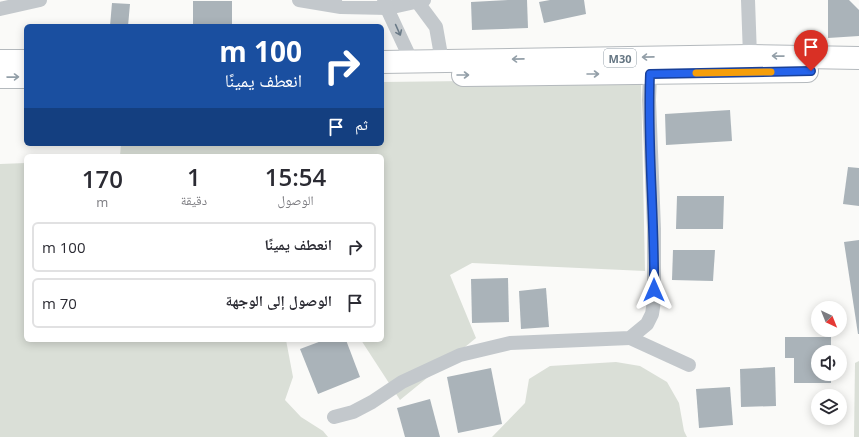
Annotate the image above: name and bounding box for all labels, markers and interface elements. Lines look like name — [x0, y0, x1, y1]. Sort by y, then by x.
one-way arrow — [395, 24, 402, 36]
pin — [794, 30, 828, 71]
text: 100 m — [219, 32, 302, 70]
icon: arrive — [800, 36, 822, 58]
icon: right — [316, 40, 368, 92]
road number: M30 — [604, 49, 636, 67]
one-way arrow — [772, 53, 785, 60]
one-way arrow — [642, 54, 655, 61]
one-way arrow — [512, 55, 525, 63]
text: انعطف يمينًا — [225, 68, 302, 92]
one-way arrow — [586, 70, 599, 78]
one-way arrow — [456, 71, 469, 79]
one-way arrow — [6, 73, 19, 81]
text: ثم — [355, 114, 368, 134]
icon: arrive — [325, 116, 347, 138]
text: 1 — [187, 160, 201, 193]
text: 15:54 — [265, 160, 326, 193]
text: 170 — [82, 162, 123, 195]
text: دقيقة — [181, 191, 207, 209]
text: الوصول — [278, 191, 314, 209]
text: m — [96, 193, 108, 211]
text: انعطف يمينًا — [264, 234, 332, 254]
icon: right — [344, 236, 366, 258]
text: 100 m — [42, 237, 86, 257]
position arrow — [633, 269, 675, 311]
text: الوصول إلى الوجهة — [226, 290, 332, 310]
icon: arrive — [344, 292, 366, 314]
text: 70 m — [42, 293, 77, 313]
north arrow — [811, 301, 847, 337]
map controls — [811, 301, 847, 425]
button: sound — [811, 345, 847, 381]
button: layers — [811, 389, 847, 425]

